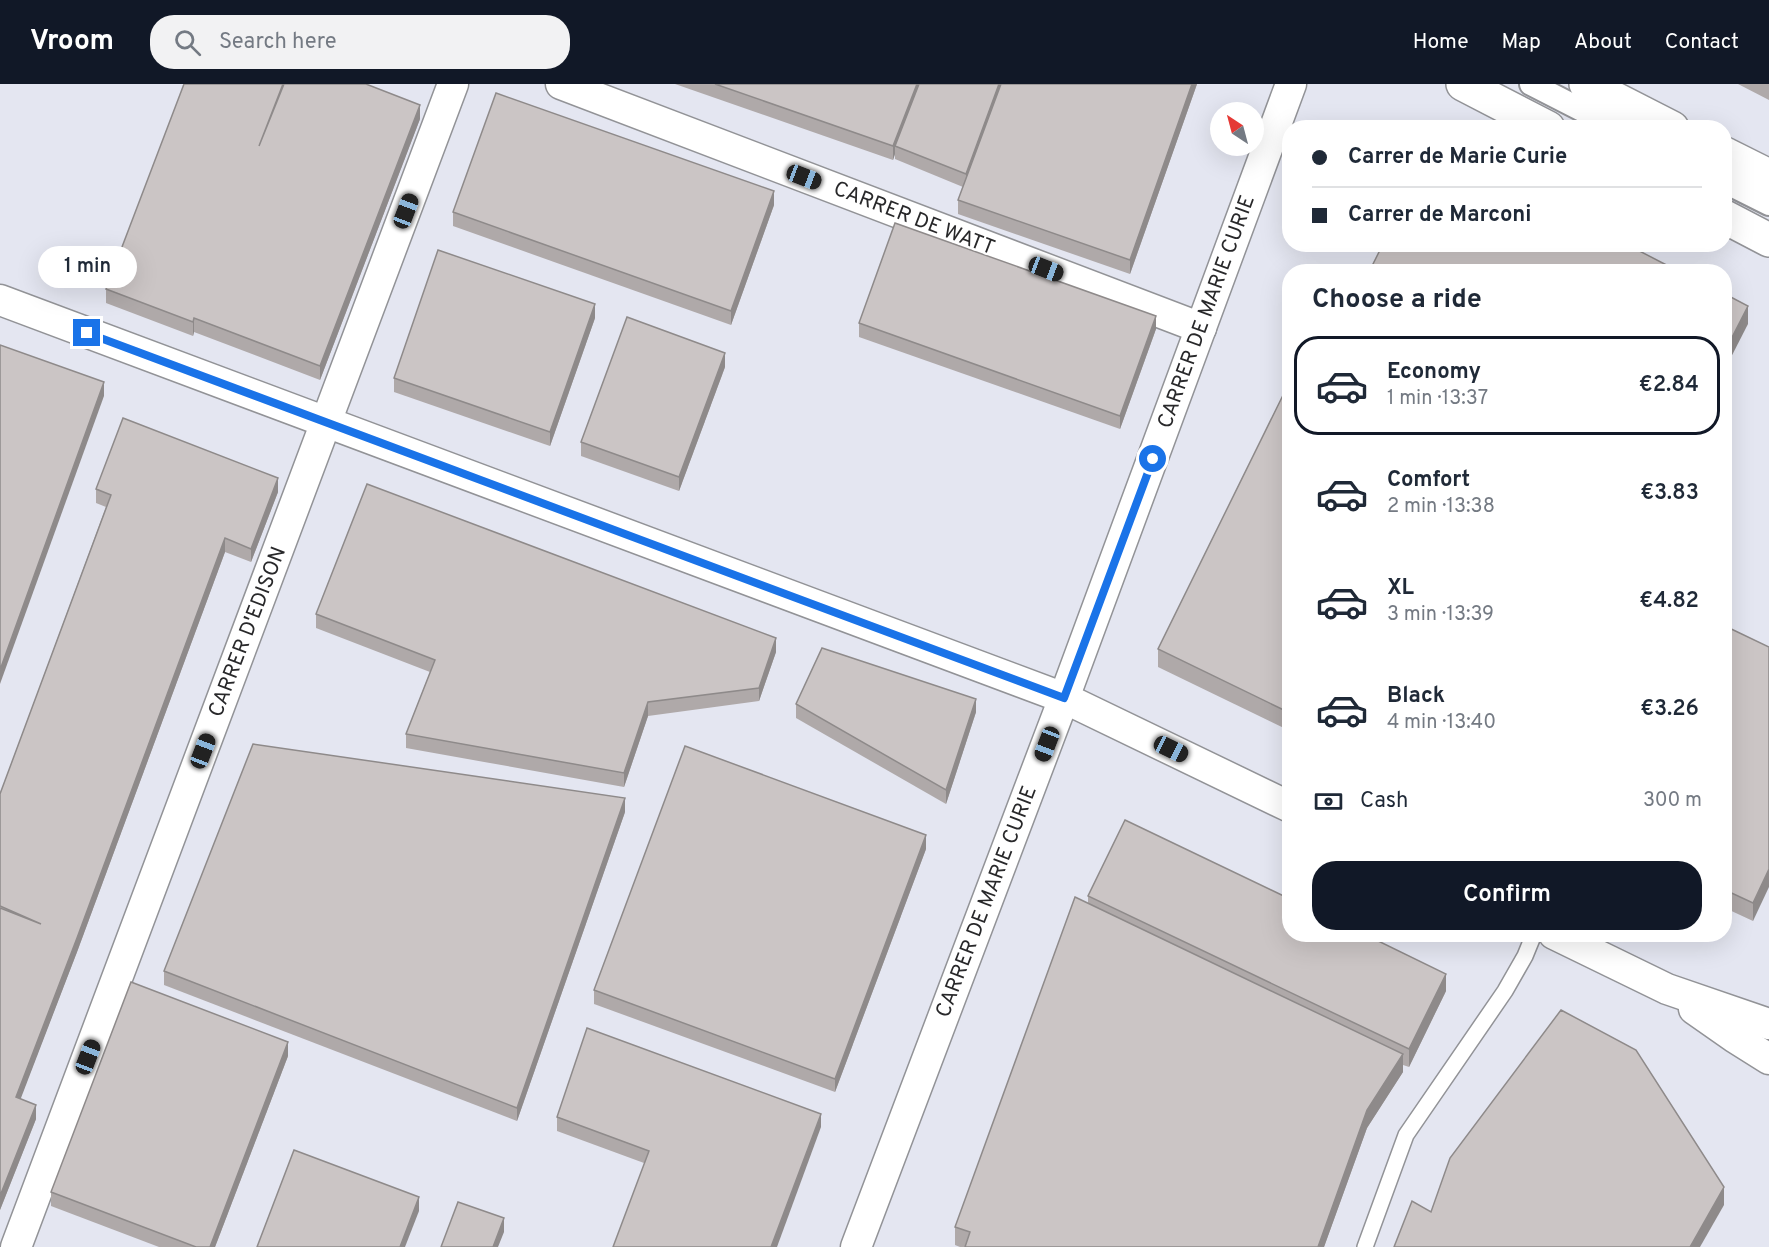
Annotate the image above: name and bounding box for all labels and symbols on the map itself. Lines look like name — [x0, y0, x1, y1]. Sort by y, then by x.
north arrow — [1210, 102, 1264, 156]
car — [784, 162, 824, 192]
street label: CARRER DE WATT — [829, 176, 999, 262]
car — [391, 191, 421, 231]
street label: CARRER DE MARIE CURIE — [1152, 192, 1262, 432]
callout: 1 min — [38, 246, 136, 288]
car — [1026, 254, 1066, 284]
route end — [73, 319, 100, 346]
route start — [1139, 445, 1166, 472]
street label: CARRER D'EDISON — [203, 543, 293, 721]
car — [1032, 724, 1062, 764]
car — [188, 731, 218, 771]
car — [1151, 733, 1191, 765]
street label: CARRER DE MARIE CURIE — [930, 782, 1044, 1022]
car — [73, 1037, 103, 1077]

